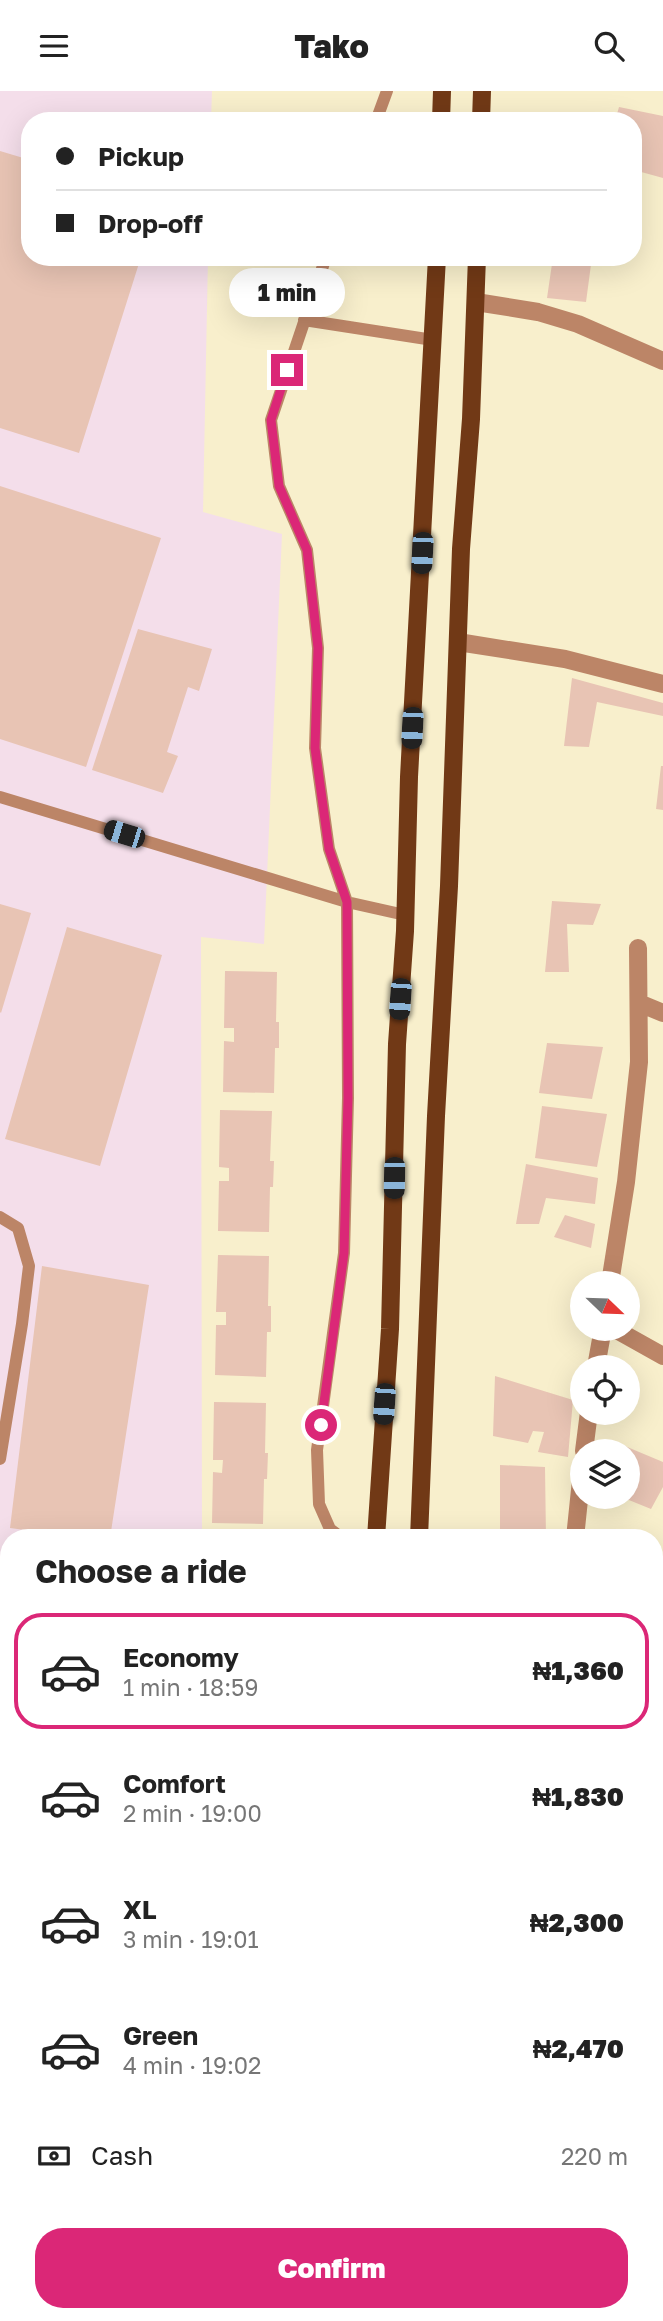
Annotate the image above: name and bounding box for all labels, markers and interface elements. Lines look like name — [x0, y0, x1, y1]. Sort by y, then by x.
icon: menu — [35, 27, 73, 65]
text: Tako — [294, 27, 369, 65]
icon: search — [590, 27, 628, 65]
text: Pickup — [98, 141, 184, 172]
text: Drop-off — [98, 208, 203, 239]
callout: 1 min — [229, 268, 345, 317]
text: 1 min — [258, 278, 316, 306]
route end — [271, 354, 303, 386]
car — [411, 531, 434, 575]
car — [401, 706, 424, 750]
car — [101, 818, 148, 850]
car — [389, 977, 412, 1021]
car — [384, 1157, 405, 1199]
north arrow — [570, 1271, 640, 1341]
map controls — [570, 1271, 640, 1509]
button: locate — [570, 1355, 640, 1425]
car — [373, 1382, 396, 1426]
route start — [305, 1409, 337, 1441]
button: layers — [570, 1439, 640, 1509]
text: Choose a ride — [35, 1552, 247, 1590]
icon: car — [39, 1640, 102, 1703]
text: Economy — [123, 1642, 239, 1673]
text: ₦1,360 — [532, 1655, 624, 1686]
text: 1 min · 18:59 — [123, 1673, 258, 1701]
icon: car — [39, 1766, 102, 1829]
text: Comfort — [123, 1768, 226, 1799]
text: ₦1,830 — [532, 1781, 624, 1812]
text: 2 min · 19:00 — [123, 1799, 262, 1827]
icon: car — [39, 1892, 102, 1955]
text: XL — [123, 1894, 157, 1925]
text: ₦2,300 — [530, 1907, 624, 1938]
text: 3 min · 19:01 — [123, 1925, 259, 1953]
icon: car — [39, 2018, 102, 2081]
text: Green — [123, 2020, 198, 2051]
text: ₦2,470 — [533, 2033, 624, 2064]
text: 4 min · 19:02 — [123, 2051, 261, 2079]
icon: cash — [35, 2137, 73, 2175]
text: Cash — [91, 2140, 153, 2171]
text: 220 m — [561, 2142, 628, 2170]
button: Confirm — [35, 2228, 628, 2308]

